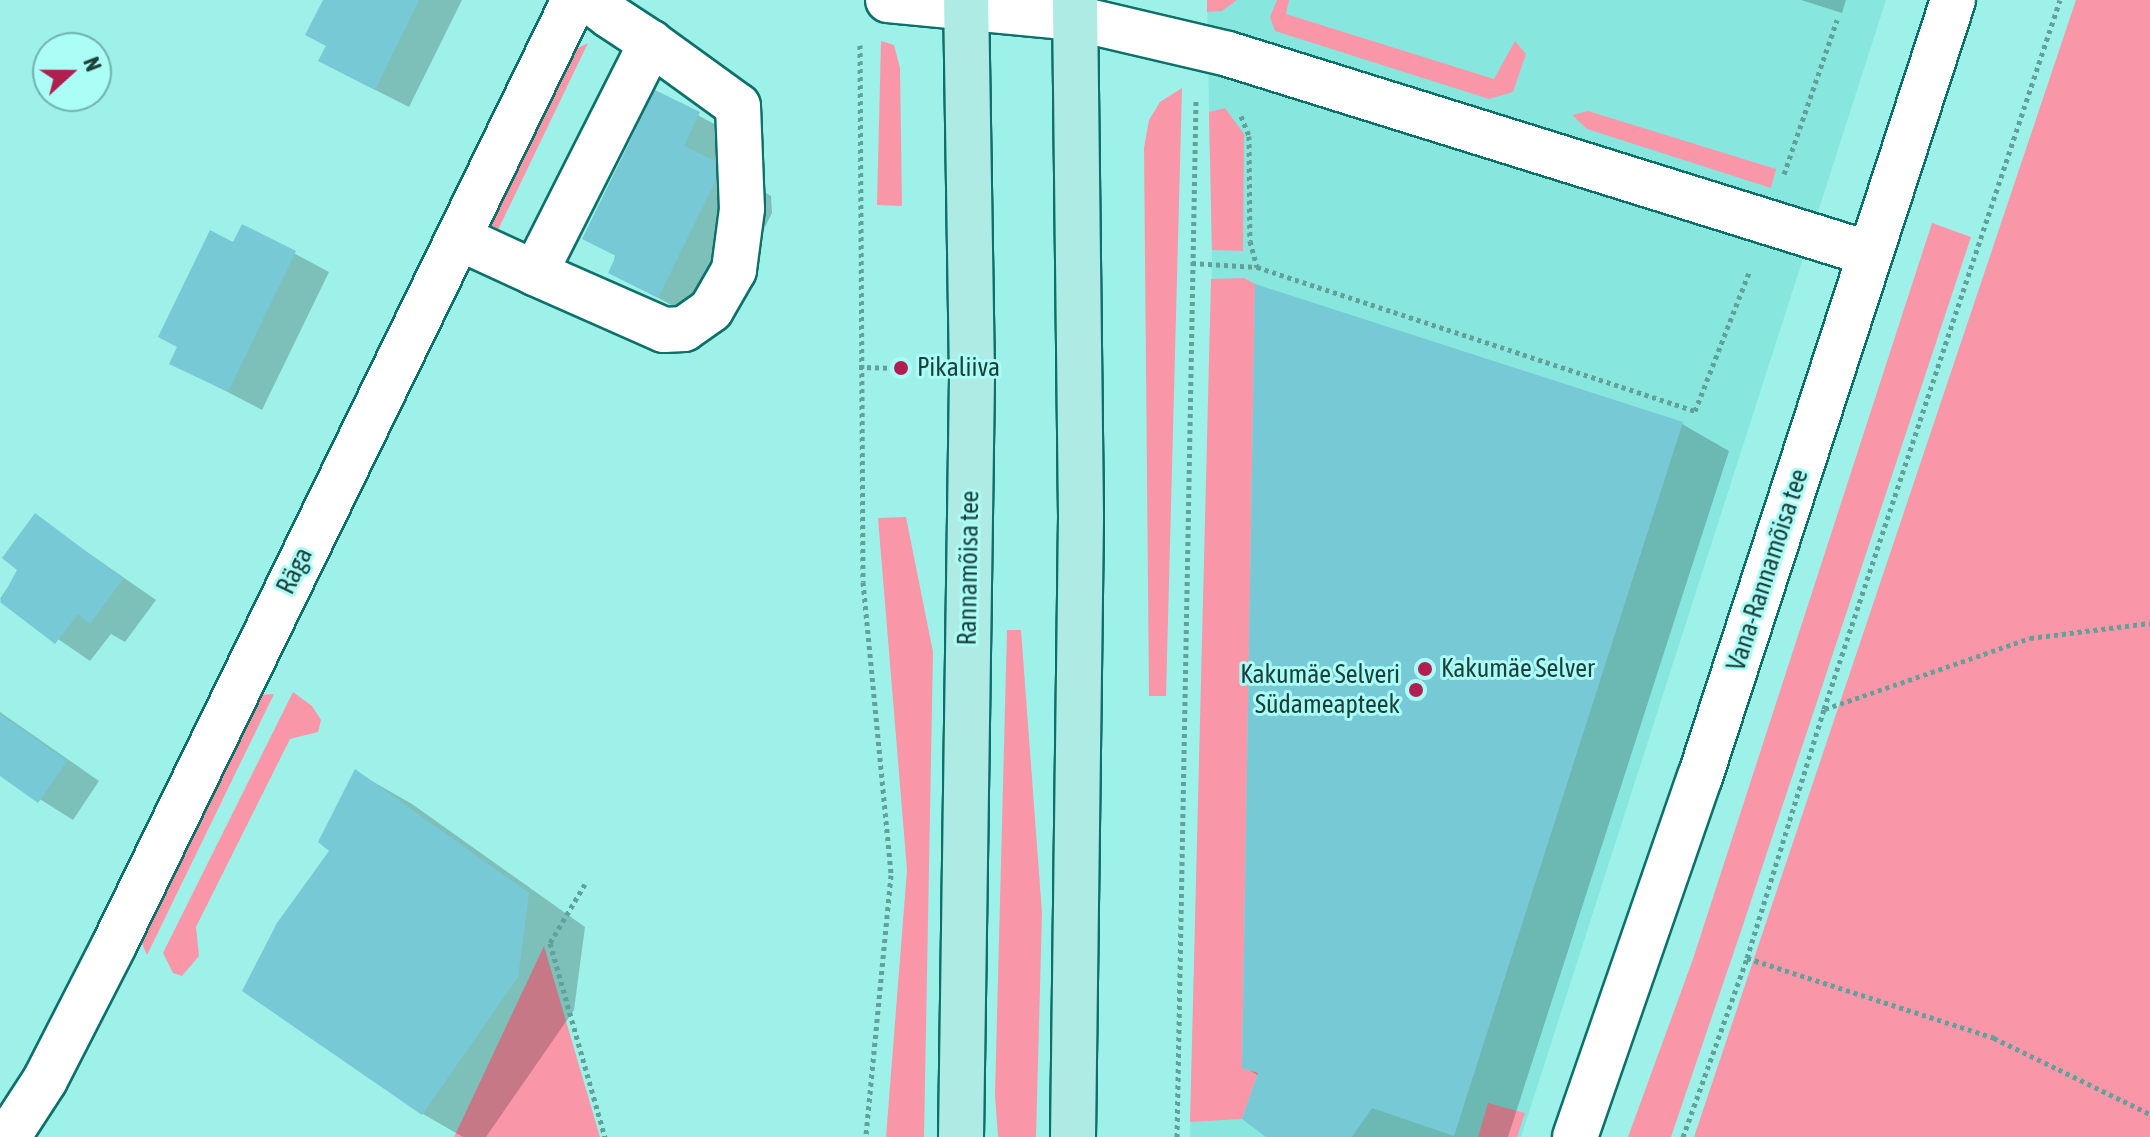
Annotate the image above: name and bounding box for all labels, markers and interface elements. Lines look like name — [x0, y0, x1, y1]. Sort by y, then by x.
north arrow — [32, 32, 112, 112]
text: N — [78, 53, 107, 75]
place label: Pikaliiva — [917, 352, 1000, 384]
marker: Pikaliiva — [892, 359, 910, 377]
street label: Vana-Rannamõisa tee — [1721, 465, 1815, 675]
street label: Rannamõisa tee — [952, 490, 986, 646]
street label: Räga — [270, 543, 320, 599]
place label: Kakumäe Selver — [1441, 653, 1595, 685]
place label: Kakumäe Selveri Südameapteek — [1240, 659, 1400, 720]
marker: Kakumäe Selver — [1416, 660, 1434, 678]
marker: Kakumäe Selveri Südameapteek — [1407, 681, 1425, 699]

